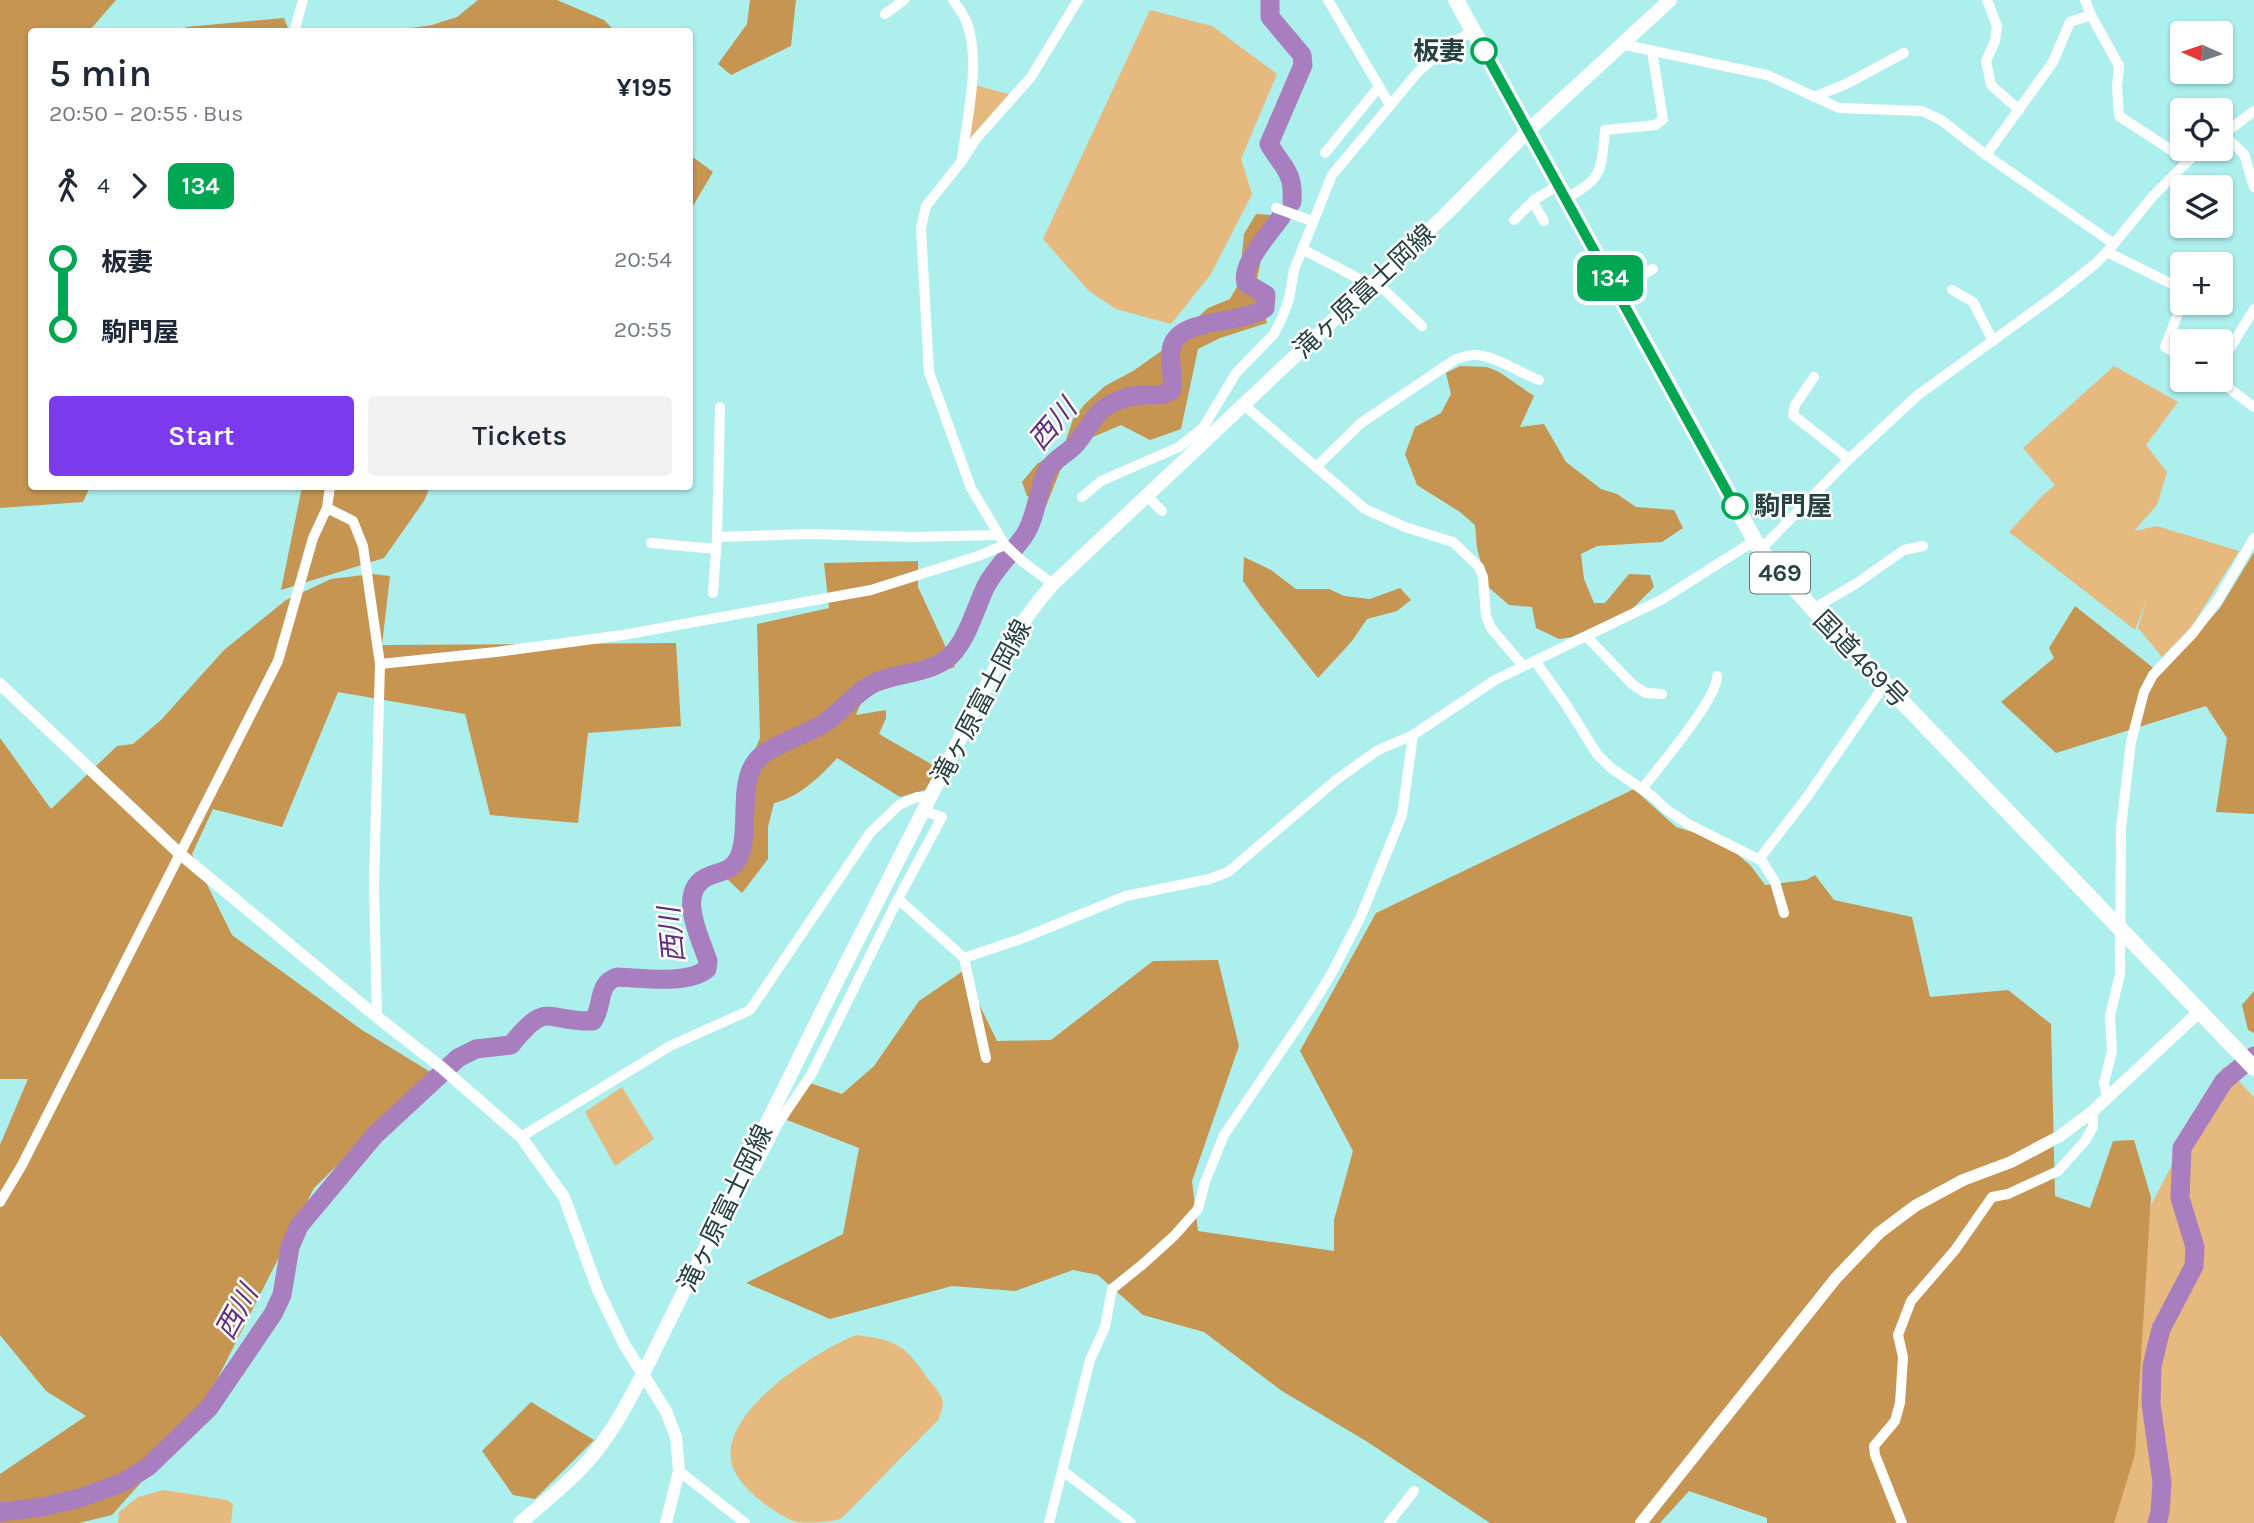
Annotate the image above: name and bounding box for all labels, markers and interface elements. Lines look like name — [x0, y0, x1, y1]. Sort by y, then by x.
north arrow — [2170, 21, 2233, 84]
map controls — [2170, 21, 2233, 392]
place label: 板妻 — [1413, 36, 1465, 67]
marker: 板妻 — [1471, 38, 1497, 64]
text: 5 min — [49, 51, 152, 96]
text: ¥195 — [616, 72, 672, 103]
button: locate — [2170, 98, 2233, 161]
text: 20:50 – 20:55 · Bus — [49, 100, 243, 127]
icon: walk — [49, 167, 87, 205]
icon: forward — [120, 167, 158, 205]
text: 4 — [97, 172, 110, 199]
text: 134 — [182, 172, 220, 200]
button: layers — [2170, 175, 2233, 238]
street label: 滝ヶ原富士岡線 — [1287, 218, 1441, 365]
text: 20:54 — [614, 246, 672, 273]
text: 板妻 — [101, 247, 153, 278]
button: + — [2170, 252, 2233, 315]
line badge: 134 — [1570, 255, 1650, 301]
text: 134 — [1591, 264, 1629, 292]
text: 20:55 — [614, 316, 672, 343]
text: 駒門屋 — [101, 317, 179, 348]
button: − — [2170, 329, 2233, 392]
water label: 西川 — [1022, 390, 1085, 456]
button: Start — [49, 396, 354, 476]
button: Tickets — [368, 396, 672, 476]
place label: 駒門屋 — [1754, 491, 1832, 522]
marker: 駒門屋 — [1722, 493, 1748, 519]
road number: 469 — [1750, 552, 1810, 594]
street label: 国道469号 — [1807, 605, 1914, 714]
street label: 滝ヶ原富士岡線 — [925, 615, 1038, 790]
water label: 西川 — [652, 902, 691, 965]
street label: 滝ヶ原富士岡線 — [672, 1120, 779, 1297]
water label: 西川 — [208, 1277, 266, 1345]

